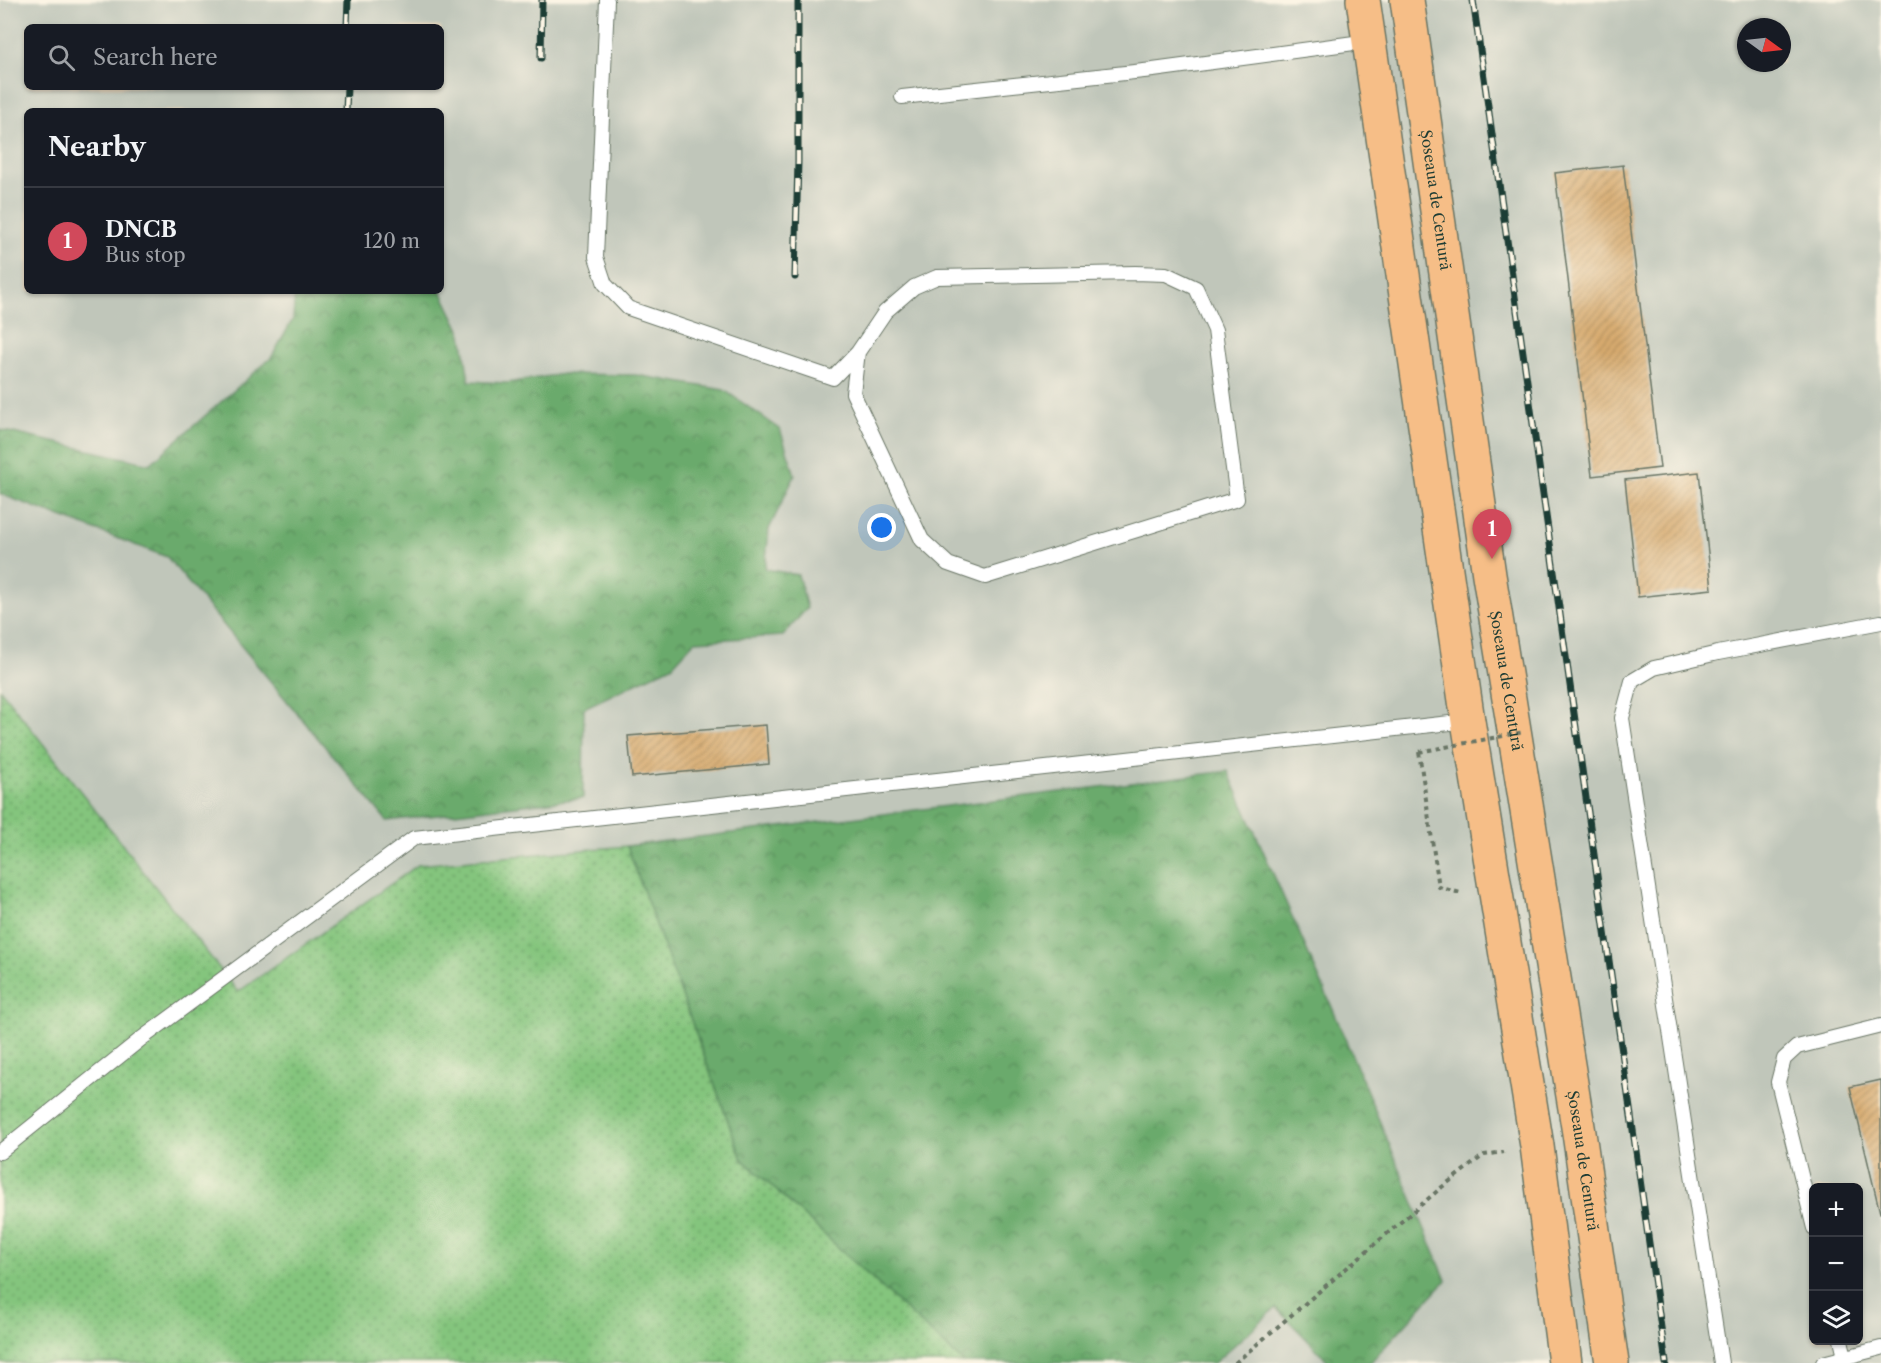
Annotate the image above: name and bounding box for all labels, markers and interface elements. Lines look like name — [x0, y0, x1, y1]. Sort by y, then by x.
north arrow — [1737, 18, 1791, 72]
search box — [24, 24, 444, 90]
icon: search — [45, 41, 78, 74]
text: Search here — [93, 44, 218, 71]
street label: Șoseaua de Centură — [1417, 128, 1455, 271]
text: Nearby — [48, 131, 146, 163]
text: DNCB — [105, 216, 177, 243]
text: 1 — [63, 229, 72, 253]
text: 120 m — [363, 229, 420, 253]
text: Bus stop — [105, 243, 186, 267]
pin: 1 — [1472, 510, 1512, 559]
your location — [867, 513, 896, 542]
street label: Șoseaua de Centură — [1486, 609, 1527, 752]
street label: Șoseaua de Centură — [1563, 1089, 1603, 1232]
map controls — [1809, 1183, 1863, 1345]
button: + — [1809, 1183, 1863, 1237]
button: − — [1809, 1237, 1863, 1291]
button: layers — [1809, 1291, 1863, 1345]

